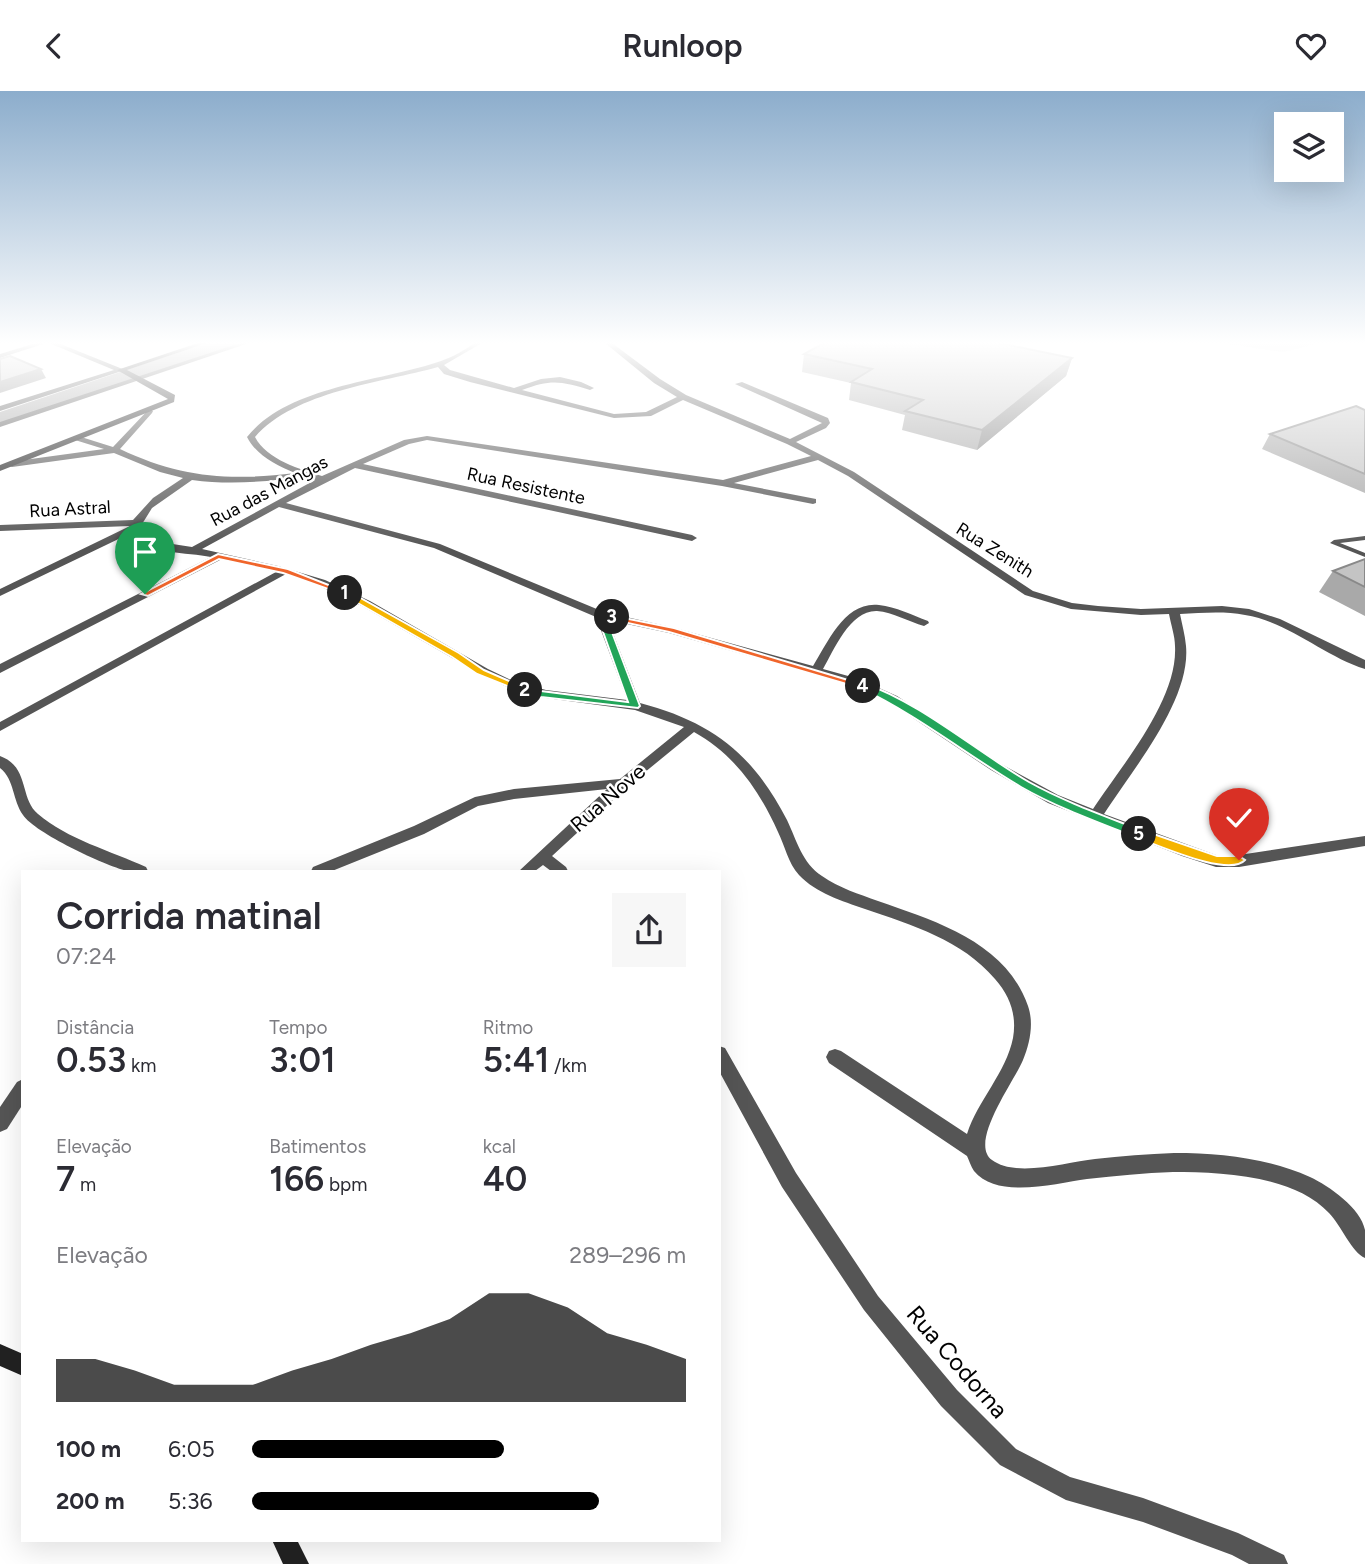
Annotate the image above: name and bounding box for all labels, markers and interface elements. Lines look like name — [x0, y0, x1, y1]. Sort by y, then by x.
icon: back — [35, 27, 73, 65]
text: Runloop — [622, 27, 743, 65]
icon: heart — [1292, 27, 1330, 65]
map controls — [1274, 112, 1344, 182]
button: layers — [1274, 112, 1344, 182]
street label: Rua das Mangas — [206, 451, 332, 531]
street label: Rua Resistente — [465, 463, 587, 509]
street label: Rua Astral — [29, 496, 111, 522]
street label: Rua Zenith — [952, 518, 1038, 582]
pin — [115, 522, 175, 594]
icon: arrive — [126, 533, 164, 571]
pin: 1 — [328, 575, 362, 611]
text: 1 — [340, 581, 349, 604]
pin: 3 — [594, 599, 630, 635]
text: 3 — [606, 605, 617, 628]
pin: 4 — [846, 669, 880, 703]
pin: 2 — [508, 673, 542, 707]
text: 4 — [856, 674, 869, 697]
text: 2 — [519, 678, 530, 701]
street label: Rua Nove — [565, 758, 650, 837]
pin — [1209, 788, 1269, 860]
icon: check — [1220, 799, 1258, 837]
pin: 5 — [1122, 817, 1156, 851]
text: 5 — [1133, 822, 1144, 845]
text: Corrida matinal — [56, 893, 322, 939]
button: share — [612, 893, 686, 967]
text: 07:24 — [56, 942, 116, 970]
text: Distância — [56, 1016, 134, 1039]
text: Tempo — [269, 1016, 327, 1039]
text: Ritmo — [483, 1016, 533, 1039]
text: 0.53 — [56, 1039, 126, 1081]
text: 3:01 — [269, 1039, 336, 1081]
text: 5:41 — [483, 1039, 549, 1081]
text: km — [126, 1054, 156, 1077]
text: /km — [549, 1054, 587, 1077]
text: Elevação — [56, 1135, 132, 1158]
text: Batimentos — [269, 1135, 366, 1158]
text: kcal — [483, 1135, 516, 1158]
text: 7 — [56, 1158, 75, 1200]
text: 166 — [269, 1158, 324, 1200]
text: 40 — [483, 1158, 527, 1200]
text: m — [75, 1173, 96, 1196]
text: bpm — [324, 1173, 367, 1196]
text: Elevação — [56, 1241, 148, 1269]
text: 289–296 m — [569, 1241, 686, 1269]
street label: Rua Codorna — [901, 1300, 1014, 1424]
text: 100 m — [56, 1435, 121, 1463]
text: 6:05 — [168, 1435, 215, 1463]
text: 200 m — [56, 1487, 125, 1515]
text: 5:36 — [168, 1487, 213, 1515]

